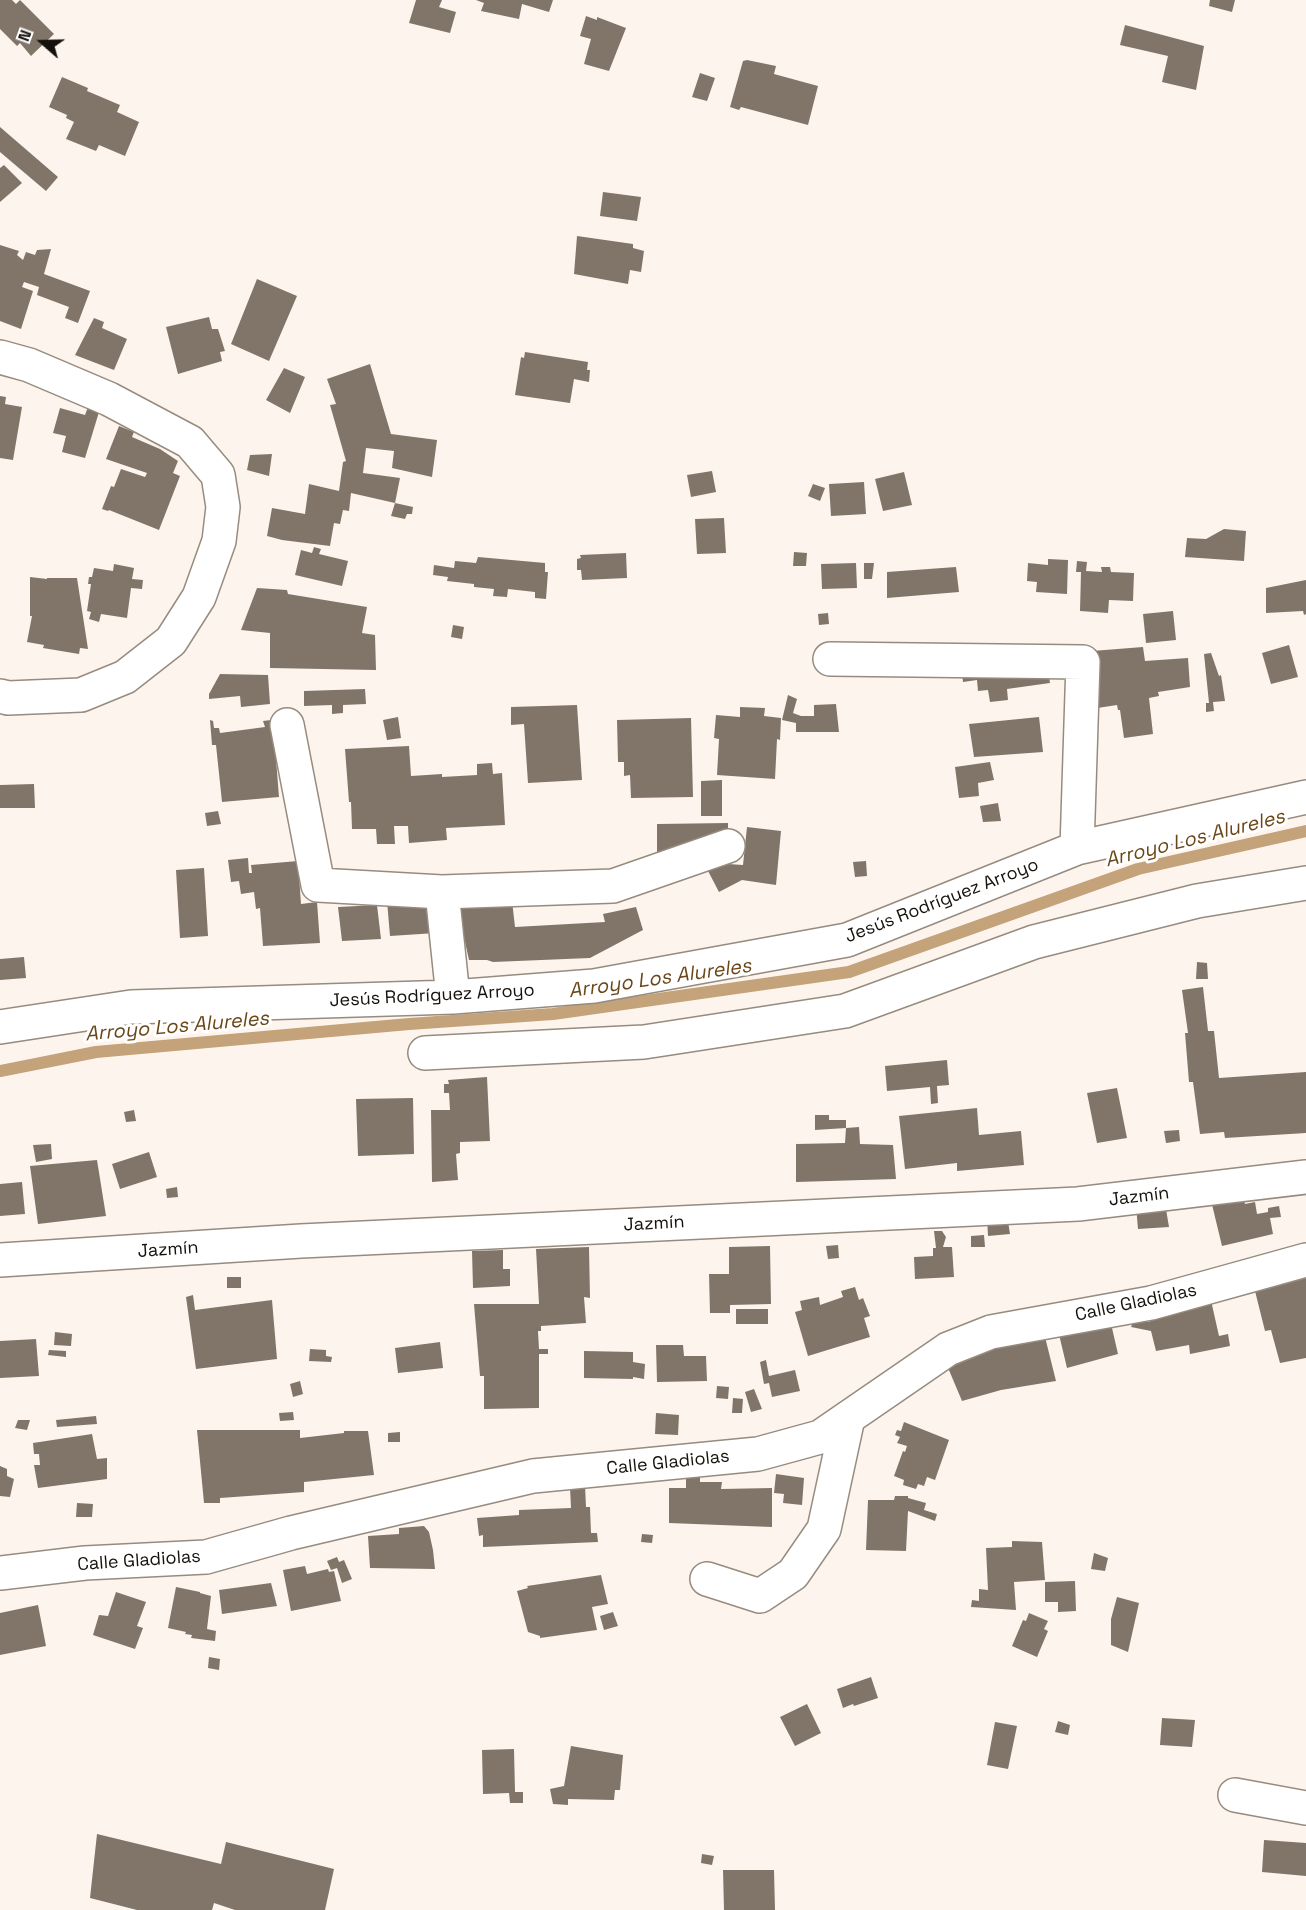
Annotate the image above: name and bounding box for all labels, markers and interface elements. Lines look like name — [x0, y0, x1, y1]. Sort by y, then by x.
north arrow — [12, 12, 72, 72]
text: N — [13, 27, 36, 44]
water label: Arroyo Los Alureles — [1103, 805, 1287, 873]
street label: Jesús Rodríguez Arroyo — [842, 854, 1042, 948]
water label: Arroyo Los Alureles — [567, 954, 753, 1004]
street label: Jesús Rodríguez Arroyo — [329, 980, 535, 1012]
water label: Arroyo Los Alureles — [84, 1007, 270, 1047]
street label: Jazmín — [1107, 1183, 1171, 1211]
street label: Jazmín — [623, 1212, 685, 1236]
street label: Jazmín — [137, 1237, 199, 1263]
street label: Calle Gladiolas — [1073, 1280, 1199, 1326]
street label: Calle Gladiolas — [605, 1446, 731, 1480]
street label: Calle Gladiolas — [77, 1546, 201, 1576]

